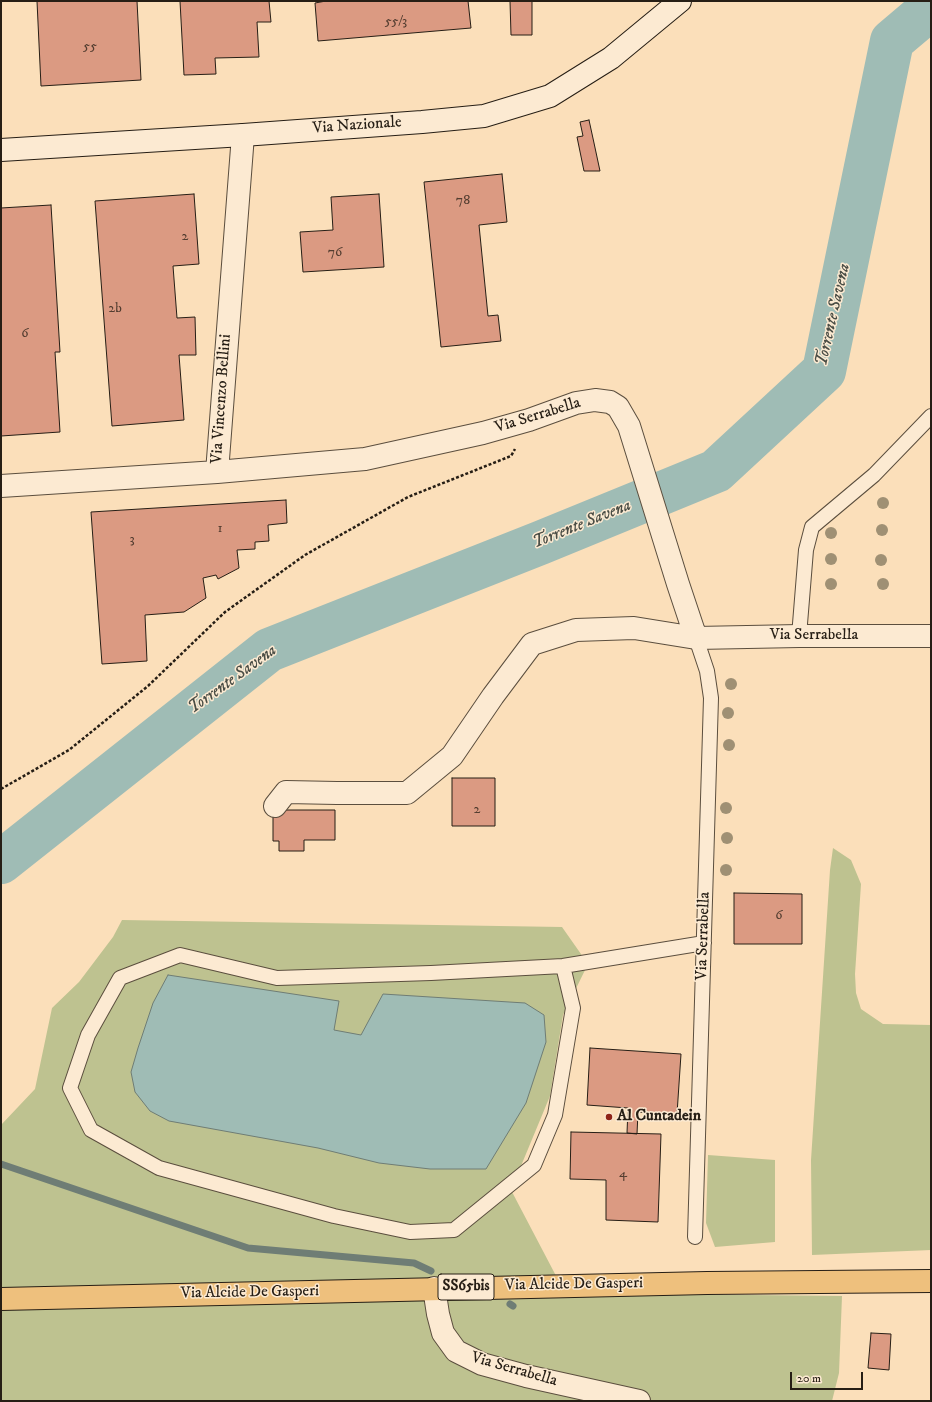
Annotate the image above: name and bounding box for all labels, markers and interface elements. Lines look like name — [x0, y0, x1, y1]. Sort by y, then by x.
house number: 55/3 — [385, 14, 407, 30]
house number: 55 — [83, 39, 97, 55]
street label: Via Nazionale — [312, 113, 402, 139]
house number: 78 — [456, 193, 470, 209]
house number: 2 — [182, 229, 188, 245]
house number: 76 — [328, 245, 342, 261]
water label: Torrente Savena — [812, 262, 856, 368]
house number: 2b — [108, 301, 122, 317]
house number: 6 — [21, 326, 29, 342]
street label: Via Vincenzo Bellini — [208, 334, 236, 464]
street label: Via Serrabella — [493, 394, 583, 438]
water label: Torrente Savena — [530, 496, 634, 554]
house number: 1 — [217, 521, 223, 537]
house number: 3 — [129, 532, 135, 548]
street label: Via Serrabella — [770, 626, 858, 646]
water label: Torrente Savena — [185, 641, 281, 719]
house number: 2 — [474, 802, 480, 818]
street label: Via Serrabella — [693, 891, 715, 981]
house number: 6 — [775, 908, 783, 924]
place label: Al Cuntadein — [617, 1107, 701, 1127]
marker: Al Cuntadein — [604, 1112, 614, 1122]
house number: 4 — [619, 1166, 627, 1182]
road number: SS65bis — [438, 1274, 494, 1300]
street label: Via Alcide De Gasperi — [505, 1274, 643, 1296]
street label: Via Alcide De Gasperi — [181, 1282, 319, 1304]
street label: Via Serrabella — [469, 1349, 559, 1391]
scale bar — [792, 1364, 865, 1390]
text: 20 m — [797, 1371, 821, 1386]

